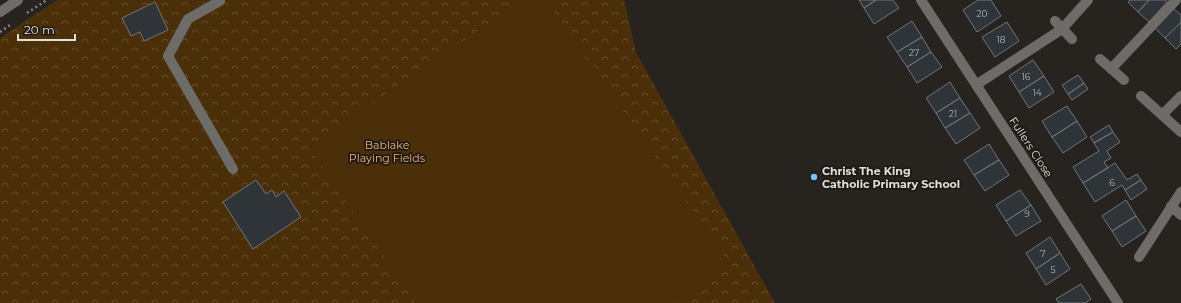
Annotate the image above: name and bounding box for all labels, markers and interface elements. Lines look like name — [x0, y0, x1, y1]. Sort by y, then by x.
house number: 20 — [976, 8, 988, 19]
scale bar — [18, 16, 75, 42]
text: 20 m — [24, 22, 55, 37]
house number: 18 — [997, 34, 1006, 45]
house number: 27 — [909, 47, 919, 58]
house number: 16 — [1022, 71, 1031, 82]
house number: 14 — [1032, 87, 1042, 98]
house number: 21 — [949, 108, 957, 119]
street label: Fullers Close — [1006, 114, 1056, 180]
park label: Bablake Playing Fields — [349, 138, 426, 165]
place label: Christ The King Catholic Primary School — [822, 164, 960, 191]
marker: Christ The King Catholic Primary School — [809, 172, 819, 182]
house number: 6 — [1109, 177, 1115, 188]
house number: 9 — [1024, 208, 1030, 219]
house number: 7 — [1040, 248, 1046, 259]
house number: 5 — [1050, 264, 1056, 275]

